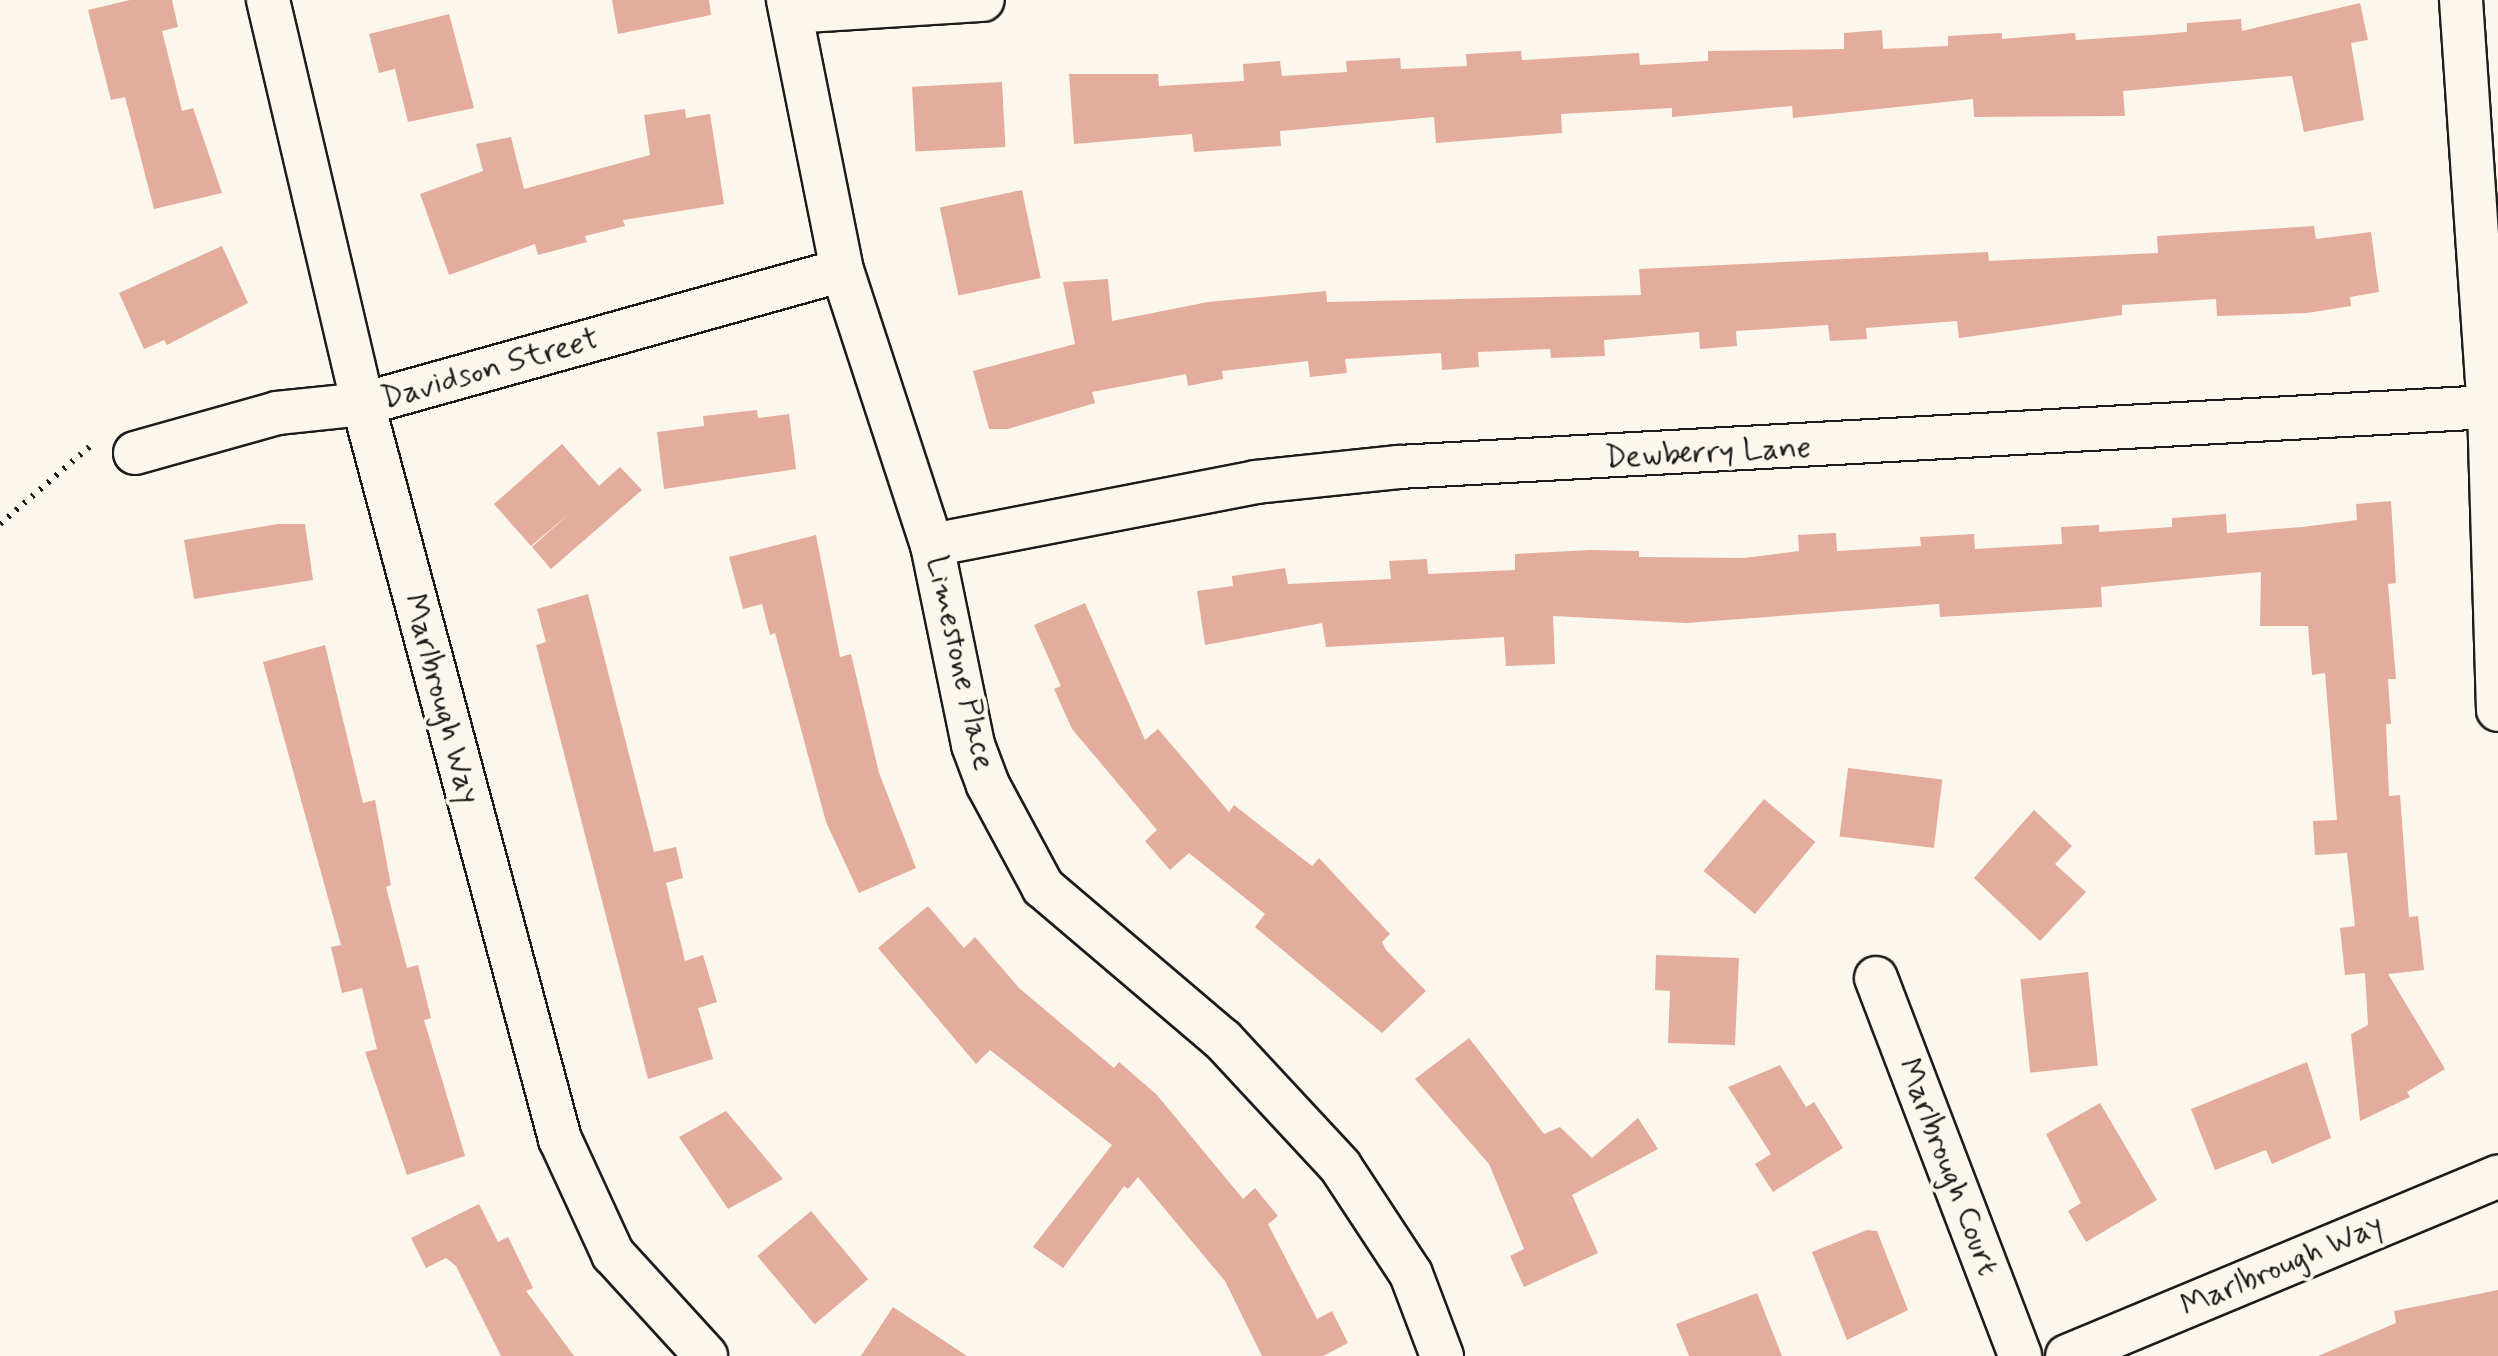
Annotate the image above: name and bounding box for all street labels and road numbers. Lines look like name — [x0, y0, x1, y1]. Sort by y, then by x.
street label: Davidson Street — [378, 320, 602, 418]
street label: Dewberry Lane — [1604, 428, 1812, 478]
street label: Limestone Place — [917, 553, 1003, 773]
street label: Marlbrough Way — [394, 587, 488, 811]
street label: Marlbrough Court — [1888, 1050, 2008, 1284]
street label: Marlbrough Way — [2173, 1205, 2391, 1327]

